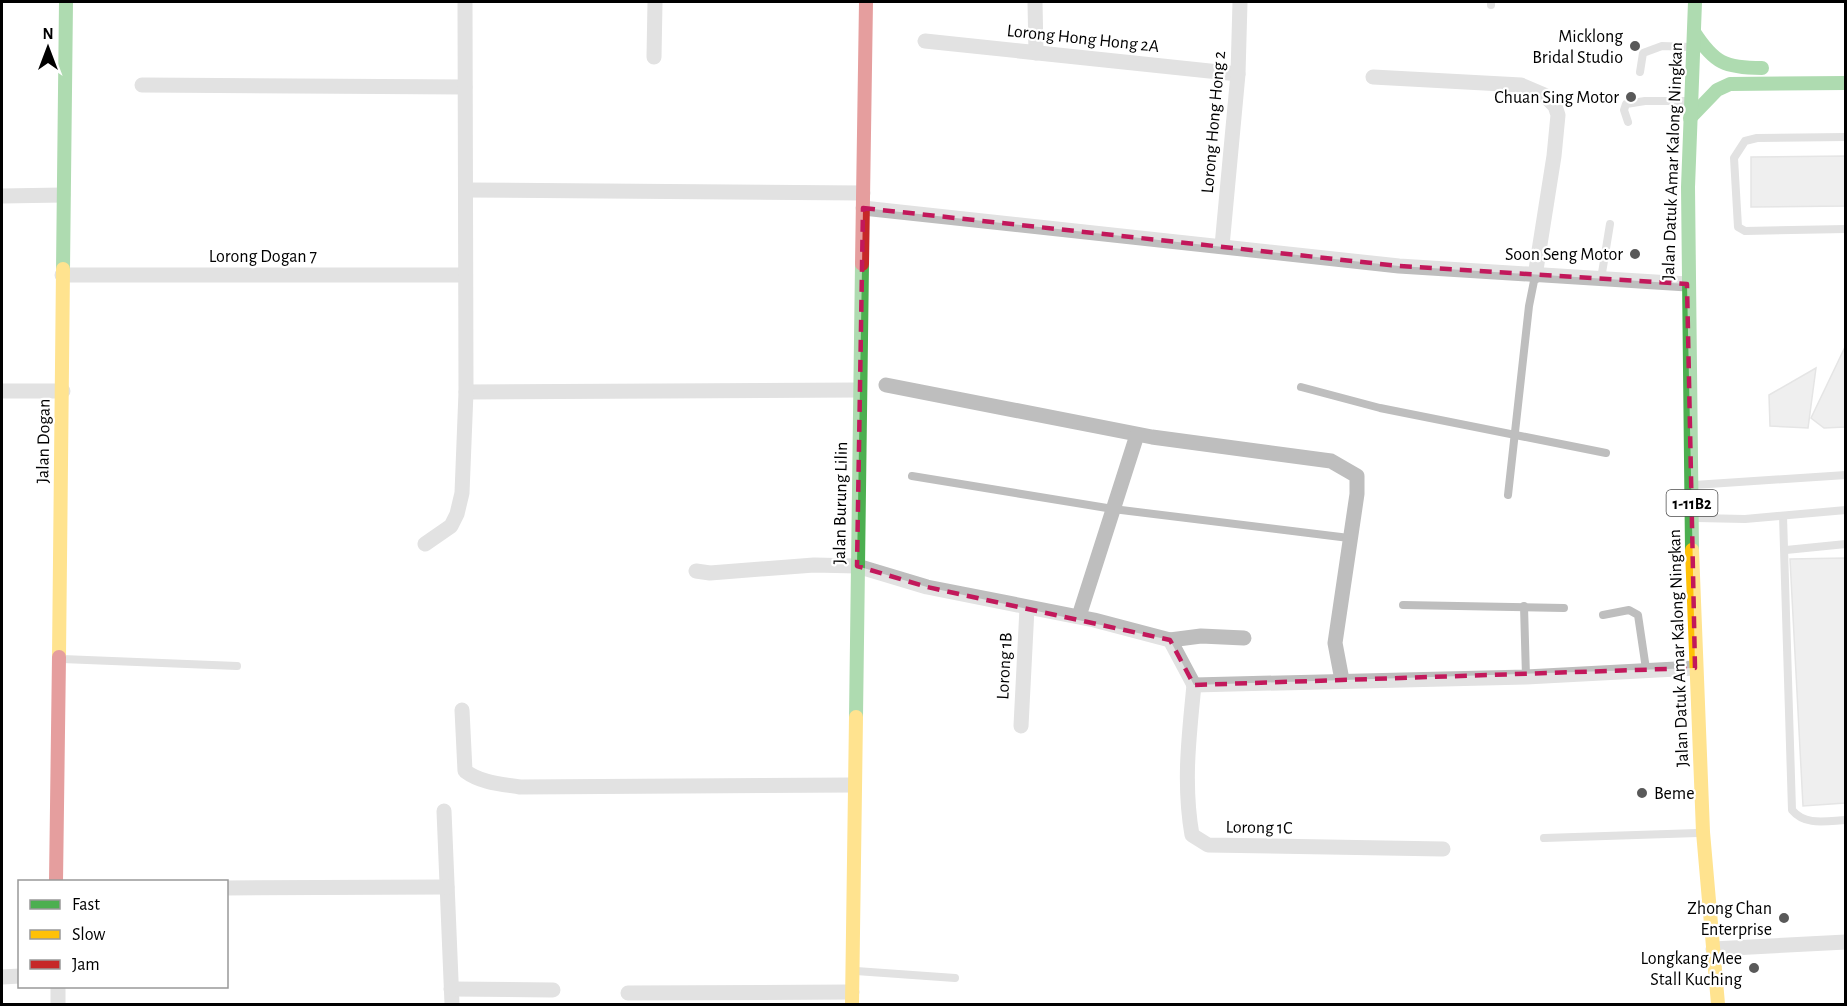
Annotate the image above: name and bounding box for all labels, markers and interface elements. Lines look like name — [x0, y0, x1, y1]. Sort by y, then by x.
north arrow — [18, 18, 78, 78]
street label: Lorong Hong Hong 2A — [1006, 22, 1161, 56]
text: N — [42, 26, 54, 42]
place label: Micklong Bridal Studio — [1532, 28, 1623, 67]
marker: Micklong Bridal Studio — [1628, 39, 1642, 53]
street label: Jalan Datuk Amar Kalong Ningkan — [1660, 42, 1686, 280]
street label: Lorong Hong Hong 2 — [1199, 50, 1229, 194]
place label: Chuan Sing Motor — [1494, 89, 1619, 107]
marker: Chuan Sing Motor — [1624, 90, 1638, 104]
place label: Soon Seng Motor — [1505, 246, 1623, 264]
marker: Soon Seng Motor — [1628, 247, 1642, 261]
street label: Lorong Dogan 7 — [209, 248, 317, 266]
street label: Jalan Dogan — [34, 398, 54, 484]
street label: Jalan Burung Lilin — [831, 441, 851, 565]
road number: 1-11B2 — [1666, 490, 1718, 516]
street label: Jalan Datuk Amar Kalong Ningkan — [1666, 529, 1692, 767]
street label: Lorong 1B — [994, 632, 1016, 700]
place label: Beme — [1654, 785, 1694, 803]
marker: Beme — [1635, 786, 1649, 800]
street label: Lorong 1C — [1225, 818, 1293, 838]
legend — [18, 880, 228, 988]
text: Fast — [72, 896, 100, 914]
place label: Zhong Chan Enterprise — [1687, 900, 1772, 939]
marker: Zhong Chan Enterprise — [1777, 911, 1791, 925]
text: Slow — [72, 926, 105, 944]
place label: Longkang Mee Stall Kuching — [1641, 950, 1742, 989]
text: Jam — [72, 956, 100, 974]
marker: Longkang Mee Stall Kuching — [1747, 961, 1761, 975]

